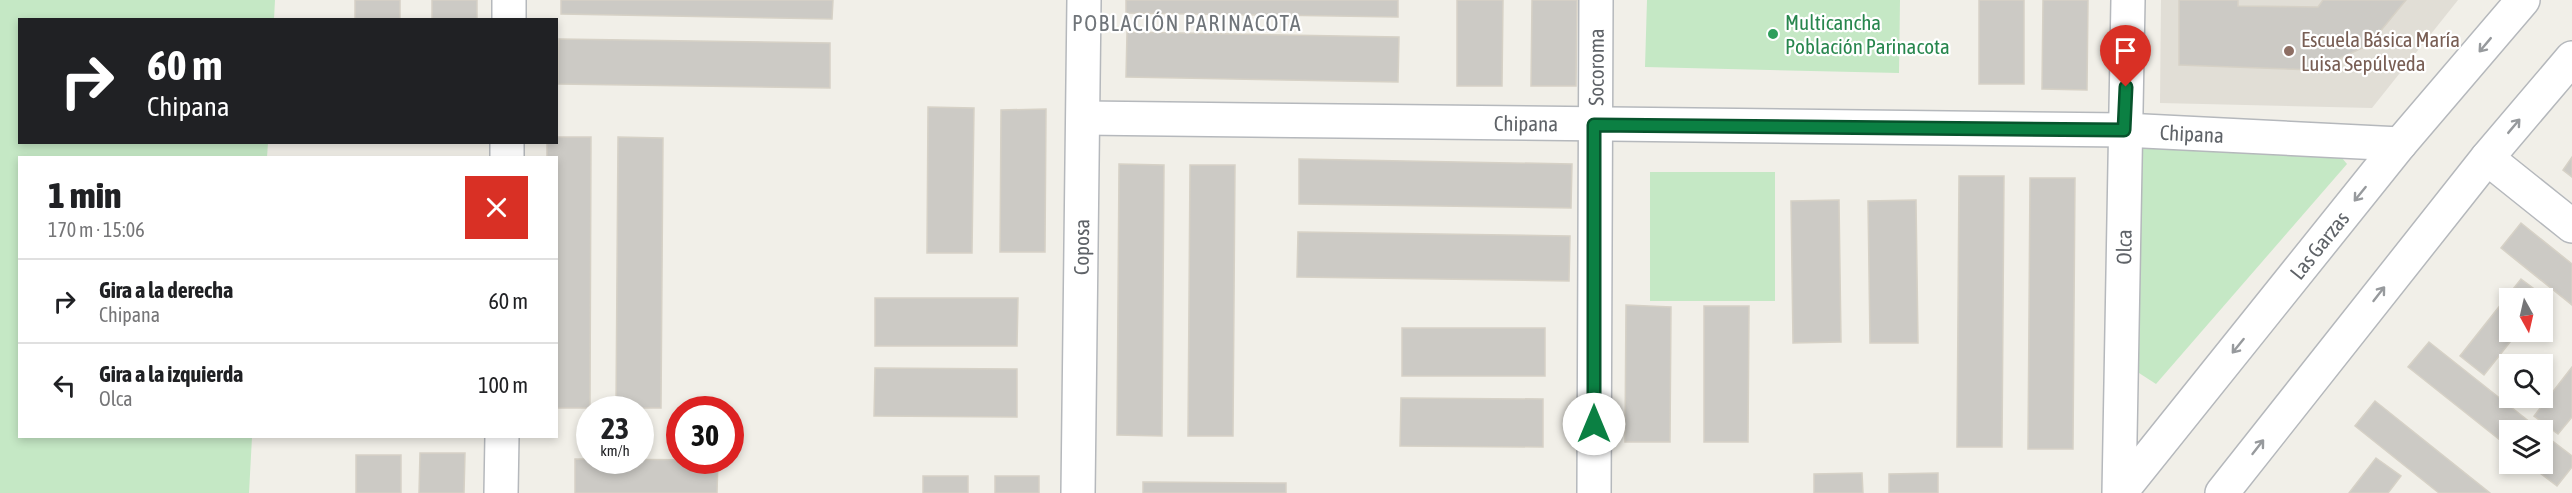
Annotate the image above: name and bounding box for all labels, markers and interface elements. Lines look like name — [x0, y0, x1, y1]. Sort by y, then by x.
district label: POBLACIÓN PARINACOTA — [1072, 10, 1302, 36]
place label: Multicancha Población Parinacota — [1785, 10, 1950, 58]
pin — [2100, 25, 2151, 87]
marker: Multicancha Población Parinacota — [1766, 27, 1780, 41]
place label: Escuela Básica María Luisa Sepúlveda — [2301, 27, 2460, 75]
street label: Socoroma — [1584, 28, 1608, 106]
icon: arrive — [2109, 34, 2142, 67]
one-way arrow — [2478, 37, 2492, 52]
text: 60 m — [147, 41, 222, 89]
icon: right — [48, 42, 126, 120]
marker: Escuela Básica María Luisa Sepúlveda — [2282, 44, 2296, 58]
text: Chipana — [147, 91, 229, 122]
street label: Chipana — [1494, 111, 1558, 135]
one-way arrow — [2508, 118, 2521, 134]
street label: Chipana — [2159, 120, 2224, 147]
text: 1 min — [48, 174, 122, 216]
button: close — [465, 176, 528, 239]
one-way arrow — [2354, 186, 2367, 202]
street label: Las Garzas — [2285, 206, 2353, 284]
text: 170 m · 15:06 — [48, 218, 145, 241]
street label: Coposa — [1069, 219, 1093, 275]
street label: Olca — [2111, 229, 2136, 265]
text: Gira a la derecha — [99, 277, 233, 303]
icon: right — [48, 285, 81, 318]
one-way arrow — [2373, 287, 2386, 303]
text: 60 m — [488, 288, 528, 314]
north arrow — [2499, 288, 2553, 342]
map controls — [2499, 288, 2553, 474]
text: Chipana — [99, 303, 160, 326]
one-way arrow — [2231, 338, 2244, 354]
button: search — [2499, 354, 2553, 408]
text: Gira a la izquierda — [99, 361, 243, 387]
icon: left — [48, 369, 81, 402]
text: 100 m — [478, 372, 528, 398]
text: Olca — [99, 387, 132, 410]
position arrow — [1562, 392, 1626, 456]
speed limit sign: 30 — [666, 396, 744, 474]
text: 23 — [601, 411, 629, 445]
button: layers — [2499, 420, 2553, 474]
one-way arrow — [2251, 439, 2264, 455]
text: km/h — [600, 442, 630, 459]

